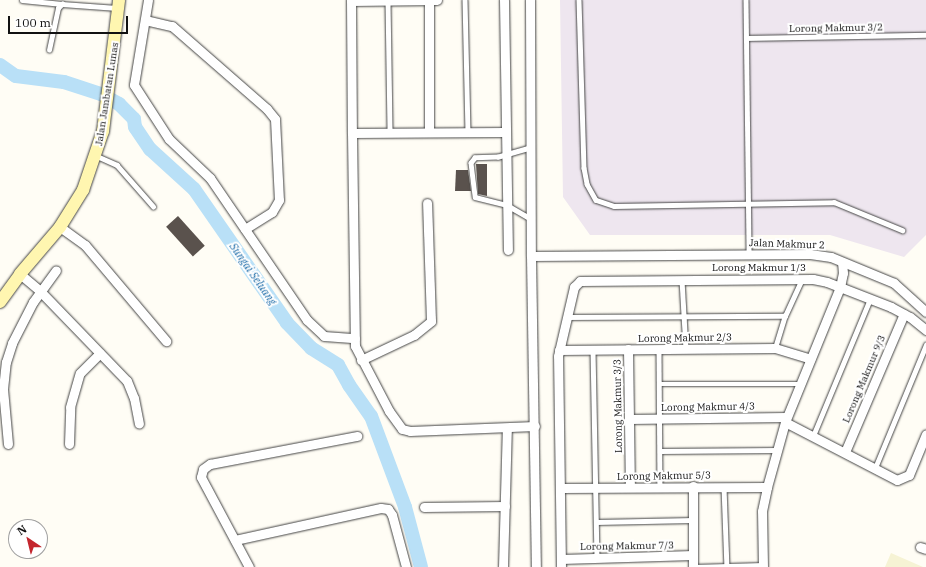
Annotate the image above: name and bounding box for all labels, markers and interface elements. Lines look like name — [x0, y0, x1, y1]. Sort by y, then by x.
scale bar — [10, 8, 130, 34]
text: 100 m — [15, 15, 51, 30]
street label: Lorong Makmur 3/2 — [789, 21, 883, 35]
street label: Jalan Jambatan Lunas — [93, 41, 121, 147]
street label: Jalan Makmur 2 — [749, 237, 825, 251]
water label: Sungai Seluang — [227, 240, 279, 308]
street label: Lorong Makmur 1/3 — [712, 262, 806, 274]
street label: Lorong Makmur 2/3 — [638, 331, 732, 345]
street label: Lorong Makmur 9/3 — [840, 333, 888, 425]
street label: Lorong Makmur 3/3 — [611, 359, 625, 453]
street label: Lorong Makmur 4/3 — [661, 400, 755, 414]
street label: Lorong Makmur 5/3 — [617, 469, 711, 483]
north arrow — [8, 519, 48, 559]
text: N — [14, 522, 29, 538]
street label: Lorong Makmur 7/3 — [580, 539, 674, 553]

